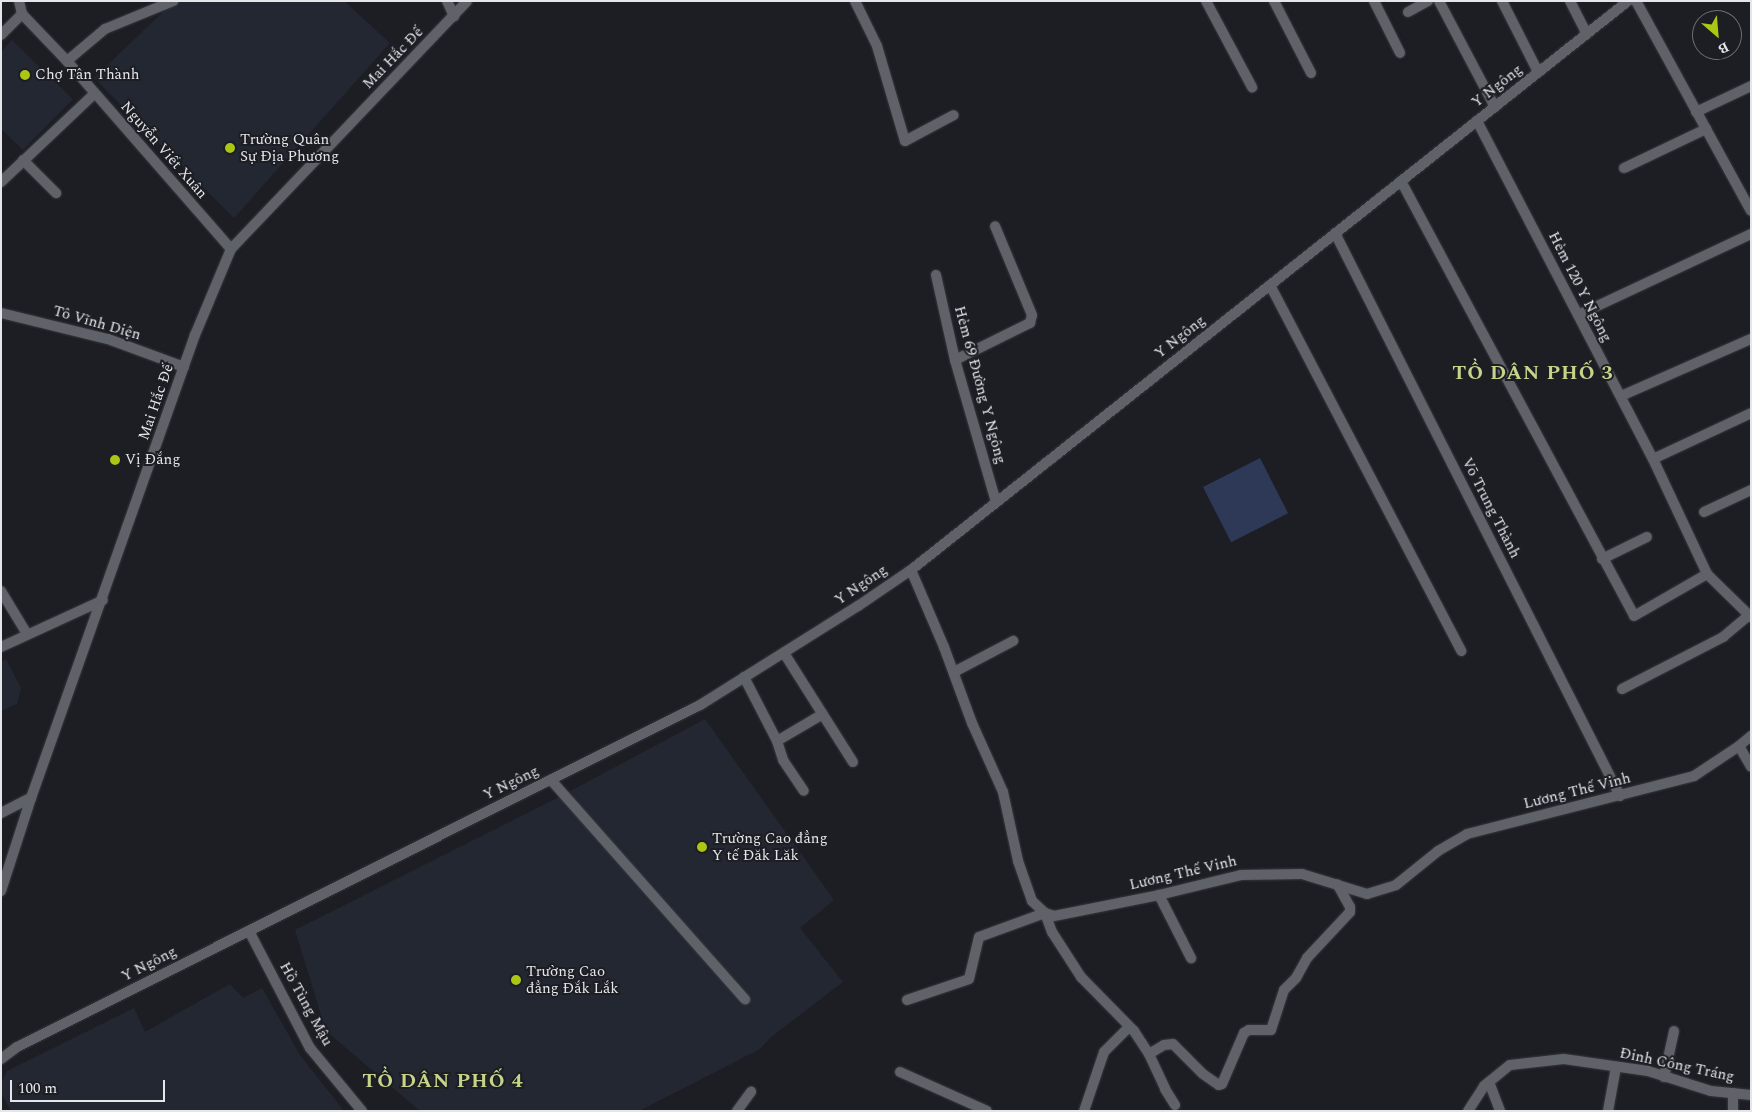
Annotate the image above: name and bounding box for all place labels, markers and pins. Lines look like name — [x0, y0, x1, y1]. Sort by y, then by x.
place label: Chợ Tân Thành — [35, 66, 139, 84]
marker: Chợ Tân Thành — [19, 69, 31, 81]
place label: Trường Quân Sự Địa Phương — [240, 130, 339, 165]
marker: Trường Quân Sự Địa Phương — [224, 142, 236, 154]
place label: Vị Đắng — [125, 451, 180, 469]
marker: Vị Đắng — [109, 454, 121, 466]
place label: Trường Cao đẳng Y tế Đăk Lăk — [712, 829, 828, 864]
marker: Trường Cao đẳng Y tế Đăk Lăk — [696, 841, 708, 853]
place label: Trường Cao đẳng Đắk Lắk — [526, 962, 619, 997]
marker: Trường Cao đẳng Đắk Lắk — [510, 974, 522, 986]

